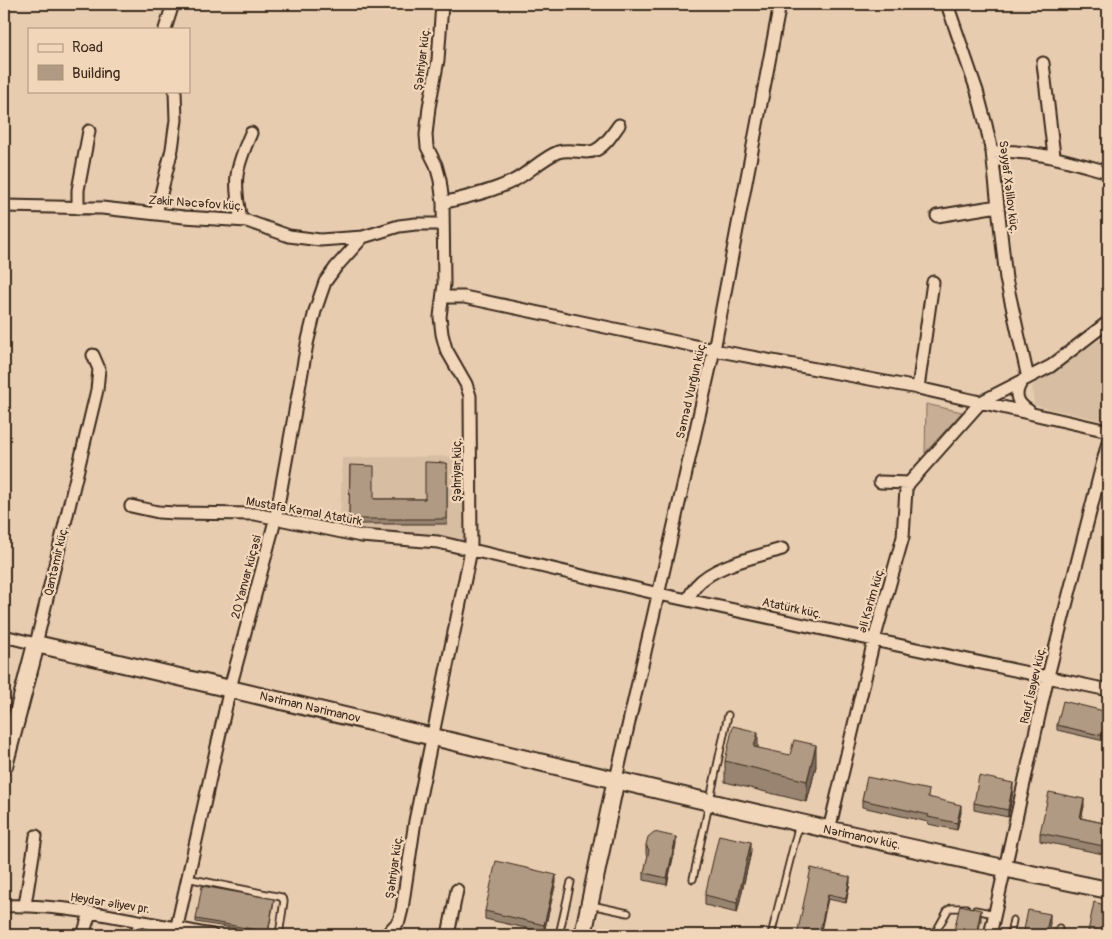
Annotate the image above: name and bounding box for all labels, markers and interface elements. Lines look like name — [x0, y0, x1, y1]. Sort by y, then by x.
street label: Şəhriyar küç. — [411, 26, 434, 92]
legend — [28, 28, 190, 92]
text: Road — [72, 38, 103, 57]
text: Building — [72, 64, 120, 83]
street label: Səyyaf Xəlilov küç. — [995, 140, 1022, 235]
street label: Zakir Nəcəfov küç. — [148, 193, 244, 214]
street label: Səməd Vurğun küç. — [673, 340, 710, 440]
street label: Şəhriyar küç. — [450, 438, 465, 502]
street label: Mustafa Kəmal Atatürk — [245, 494, 363, 529]
street label: Qantəmir küç. — [41, 525, 72, 597]
street label: 20 Yanvar küçəsi — [228, 534, 265, 621]
street label: Əli Kərim küç. — [855, 565, 888, 635]
street label: Atatürk küç. — [761, 595, 823, 622]
street label: Rauf İsayev küç. — [1016, 645, 1050, 725]
street label: Nəriman Nərimanov — [258, 689, 362, 726]
street label: Nərimanov küç. — [822, 822, 902, 853]
street label: Şəhriyar küç. — [383, 834, 406, 900]
street label: Heydər Əliyev pr. — [69, 890, 151, 917]

